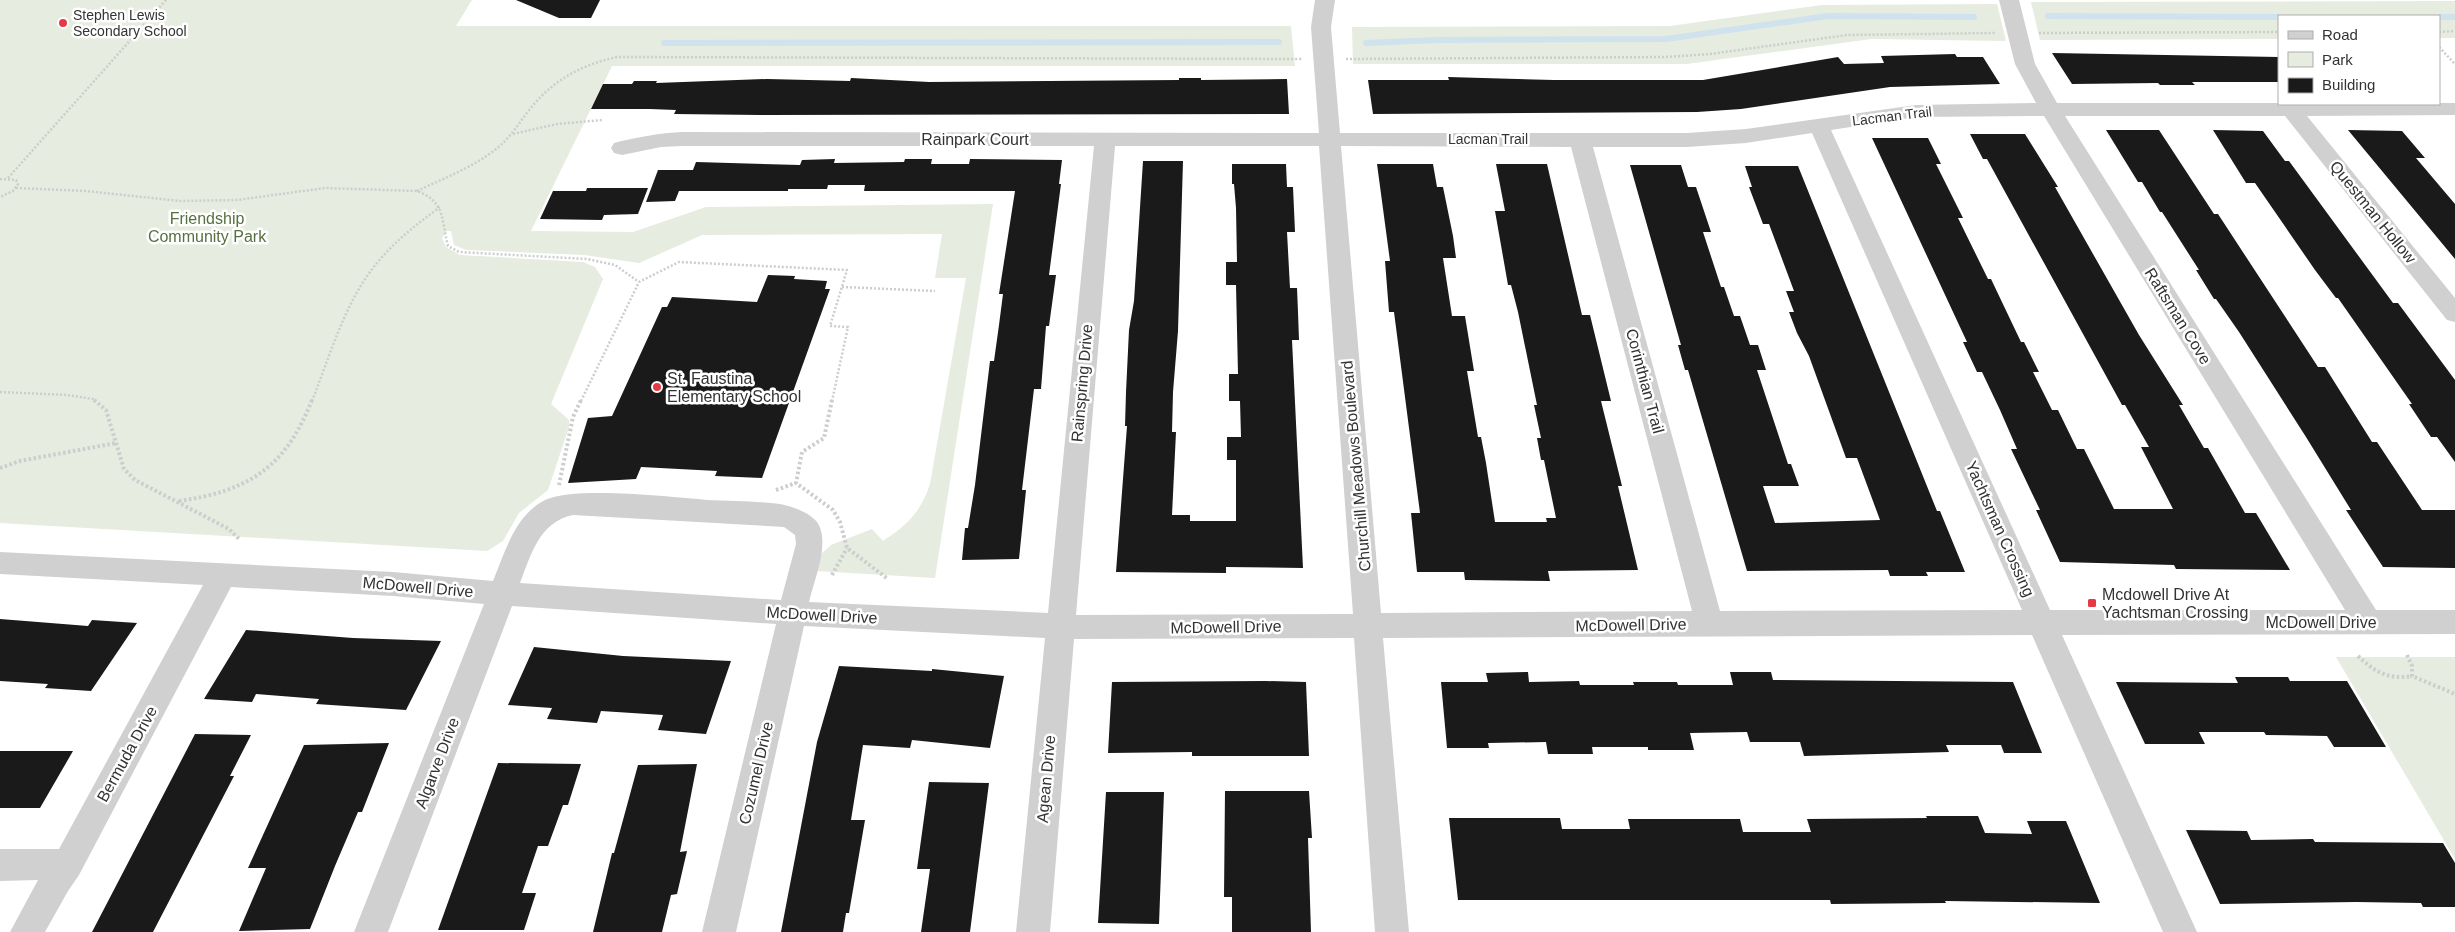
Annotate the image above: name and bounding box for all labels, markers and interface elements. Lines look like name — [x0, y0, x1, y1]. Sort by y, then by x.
place label: Stephen Lewis Secondary School — [73, 7, 187, 39]
legend — [2278, 15, 2440, 105]
marker: Stephen Lewis Secondary School — [57, 17, 69, 29]
text: Road — [2322, 26, 2358, 43]
text: Park — [2322, 51, 2353, 68]
text: Building — [2322, 76, 2375, 93]
street label: Lacman Trail — [1851, 103, 1933, 129]
street label: Rainpark Court — [921, 131, 1029, 148]
street label: Lacman Trail — [1448, 131, 1528, 147]
street label: Questman Hollow — [2327, 158, 2420, 267]
park label: Friendship Community Park — [148, 210, 267, 245]
street label: Raftsman Cove — [2142, 265, 2214, 367]
street label: Rainspring Drive — [1068, 323, 1096, 443]
street label: Corinthian Trail — [1623, 327, 1667, 435]
street label: Churchill Meadows Boulevard — [1338, 360, 1374, 572]
place label: St. Faustina Elementary School — [667, 370, 801, 405]
marker: St. Faustina Elementary School — [651, 381, 663, 393]
street label: Yachtsman Crossing — [1962, 459, 2038, 599]
street label: McDowell Drive — [362, 574, 474, 600]
place label: Mcdowell Drive At Yachtsman Crossing — [2102, 586, 2248, 621]
marker: Mcdowell Drive At Yachtsman Crossing — [2086, 597, 2098, 609]
street label: McDowell Drive — [766, 604, 878, 626]
street label: McDowell Drive — [2265, 614, 2377, 631]
street label: McDowell Drive — [1575, 616, 1687, 634]
street label: McDowell Drive — [1170, 618, 1282, 636]
street label: Bermuda Drive — [94, 703, 160, 805]
street label: Algarve Drive — [412, 715, 462, 811]
street label: Cozumel Drive — [736, 720, 776, 826]
street label: Agean Drive — [1034, 734, 1058, 824]

